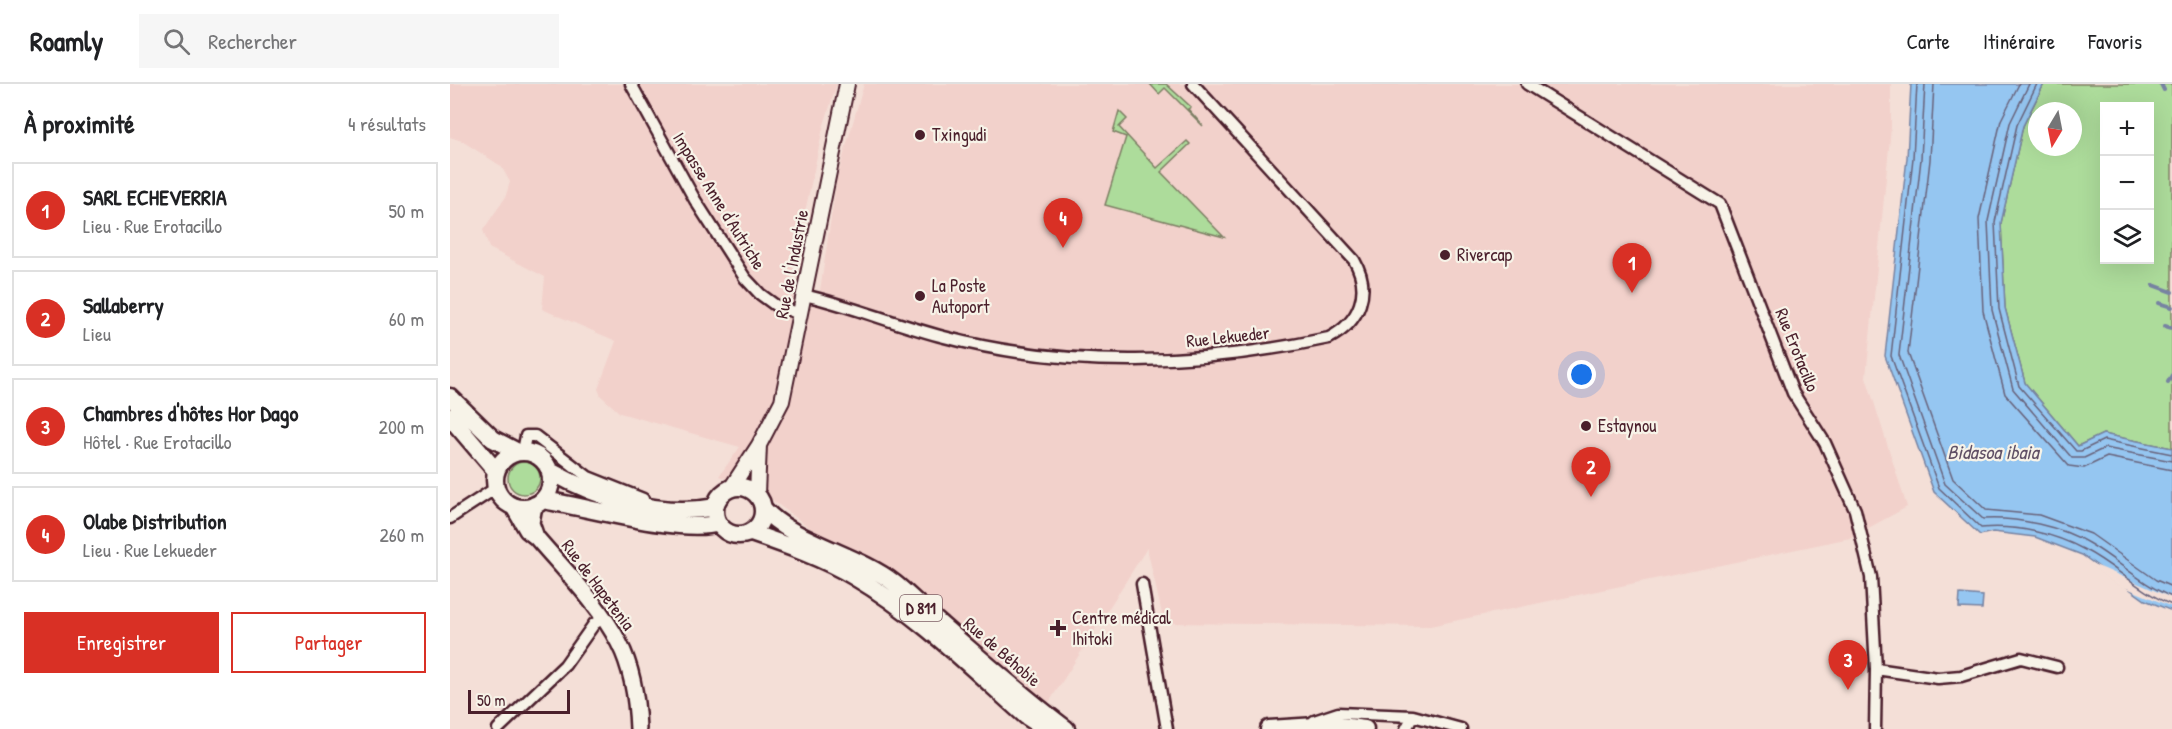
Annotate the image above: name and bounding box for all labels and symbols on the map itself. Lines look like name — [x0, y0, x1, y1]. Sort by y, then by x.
north arrow — [2028, 102, 2082, 156]
place label: Txingudi — [932, 122, 987, 147]
street label: Impasse Anne d'Autriche — [667, 127, 772, 274]
marker: Txingudi — [913, 128, 927, 142]
pin: 4 — [1044, 198, 1082, 248]
street label: Rue de l'Industrie — [769, 207, 814, 321]
place label: Rivercap — [1457, 242, 1513, 267]
pin: 1 — [1612, 244, 1652, 293]
marker: Rivercap — [1438, 248, 1452, 262]
place label: La Poste Autoport — [932, 273, 990, 319]
marker: La Poste Autoport — [913, 289, 927, 303]
street label: Rue Erotacillo — [1769, 304, 1826, 395]
street label: Rue Lekueder — [1185, 320, 1271, 353]
your location — [1567, 360, 1596, 389]
place label: Estaynou — [1598, 413, 1656, 438]
marker: Estaynou — [1579, 419, 1593, 433]
water label: Bidasoa ibaia — [1947, 438, 2041, 465]
pin: 2 — [1572, 448, 1610, 497]
street label: Rue de Hapetenia — [556, 534, 641, 635]
road number: D 811 — [900, 595, 942, 621]
place label: Centre médical Ihitoki — [1072, 605, 1171, 651]
street label: Rue de Béhobie — [958, 611, 1046, 692]
marker: Centre médical Ihitoki — [1049, 619, 1067, 637]
pin: 3 — [1828, 640, 1868, 690]
scale bar — [468, 687, 570, 714]

